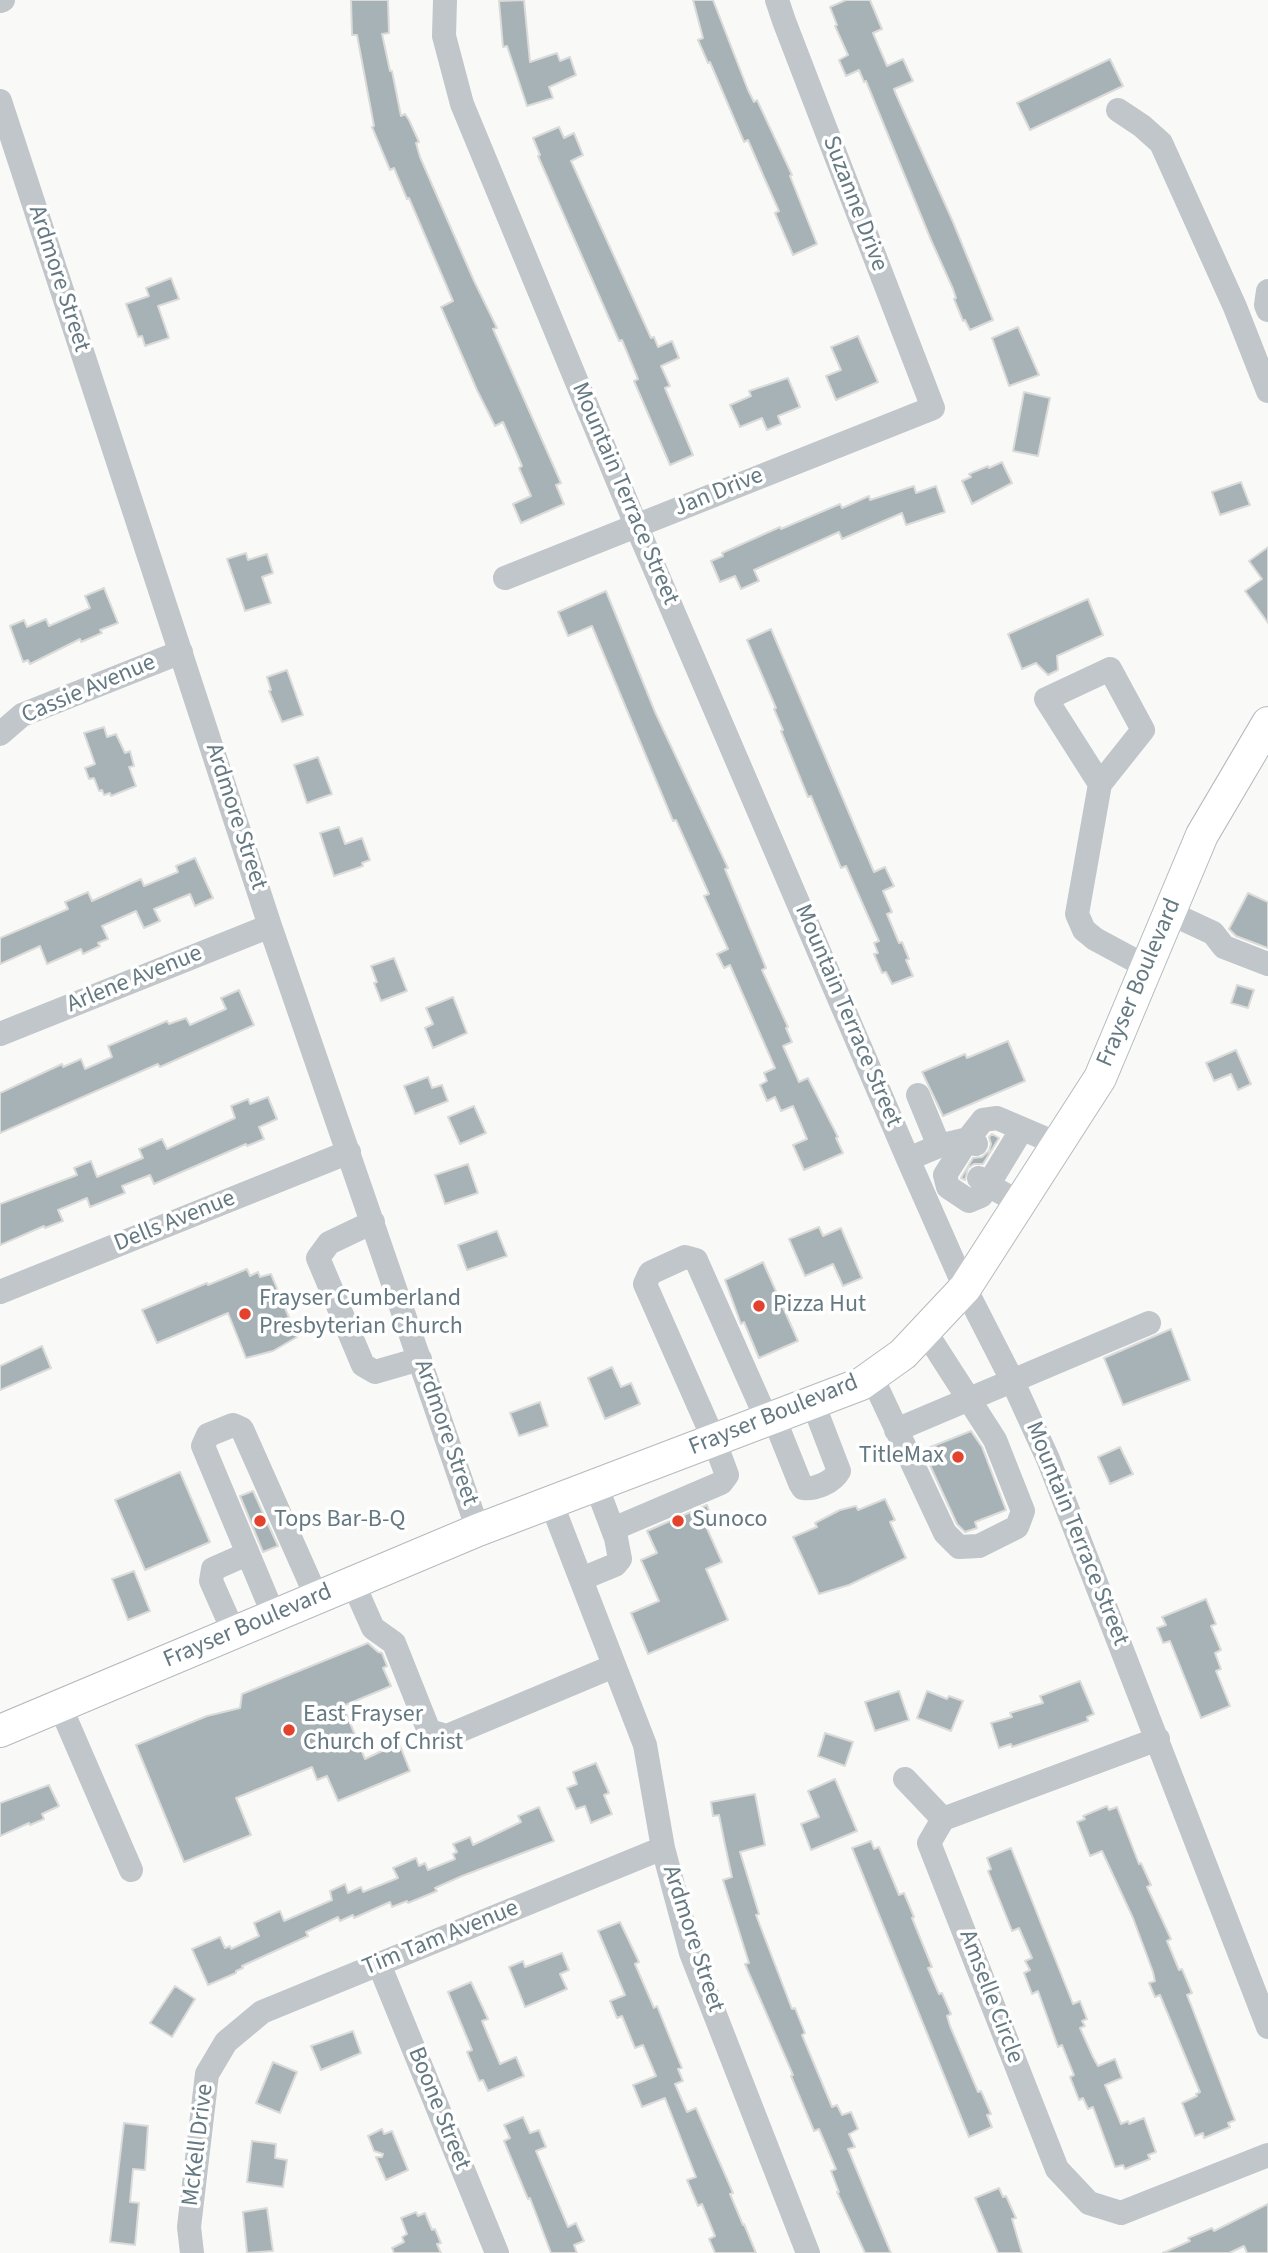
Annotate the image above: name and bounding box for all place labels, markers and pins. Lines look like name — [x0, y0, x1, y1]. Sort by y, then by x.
place label: Frayser Cumberland Presbyterian Church — [259, 1286, 463, 1342]
place label: Pizza Hut — [773, 1292, 866, 1320]
marker: Pizza Hut — [751, 1298, 767, 1314]
marker: Frayser Cumberland Presbyterian Church — [237, 1306, 253, 1322]
place label: TitleMax — [859, 1443, 944, 1471]
marker: TitleMax — [950, 1449, 966, 1465]
place label: Tops Bar-B-Q — [274, 1507, 405, 1535]
place label: Sunoco — [692, 1507, 767, 1535]
marker: Tops Bar-B-Q — [252, 1513, 268, 1529]
marker: Sunoco — [670, 1513, 686, 1529]
place label: East Frayser Church of Christ — [303, 1702, 463, 1758]
marker: East Frayser Church of Christ — [281, 1722, 297, 1738]

